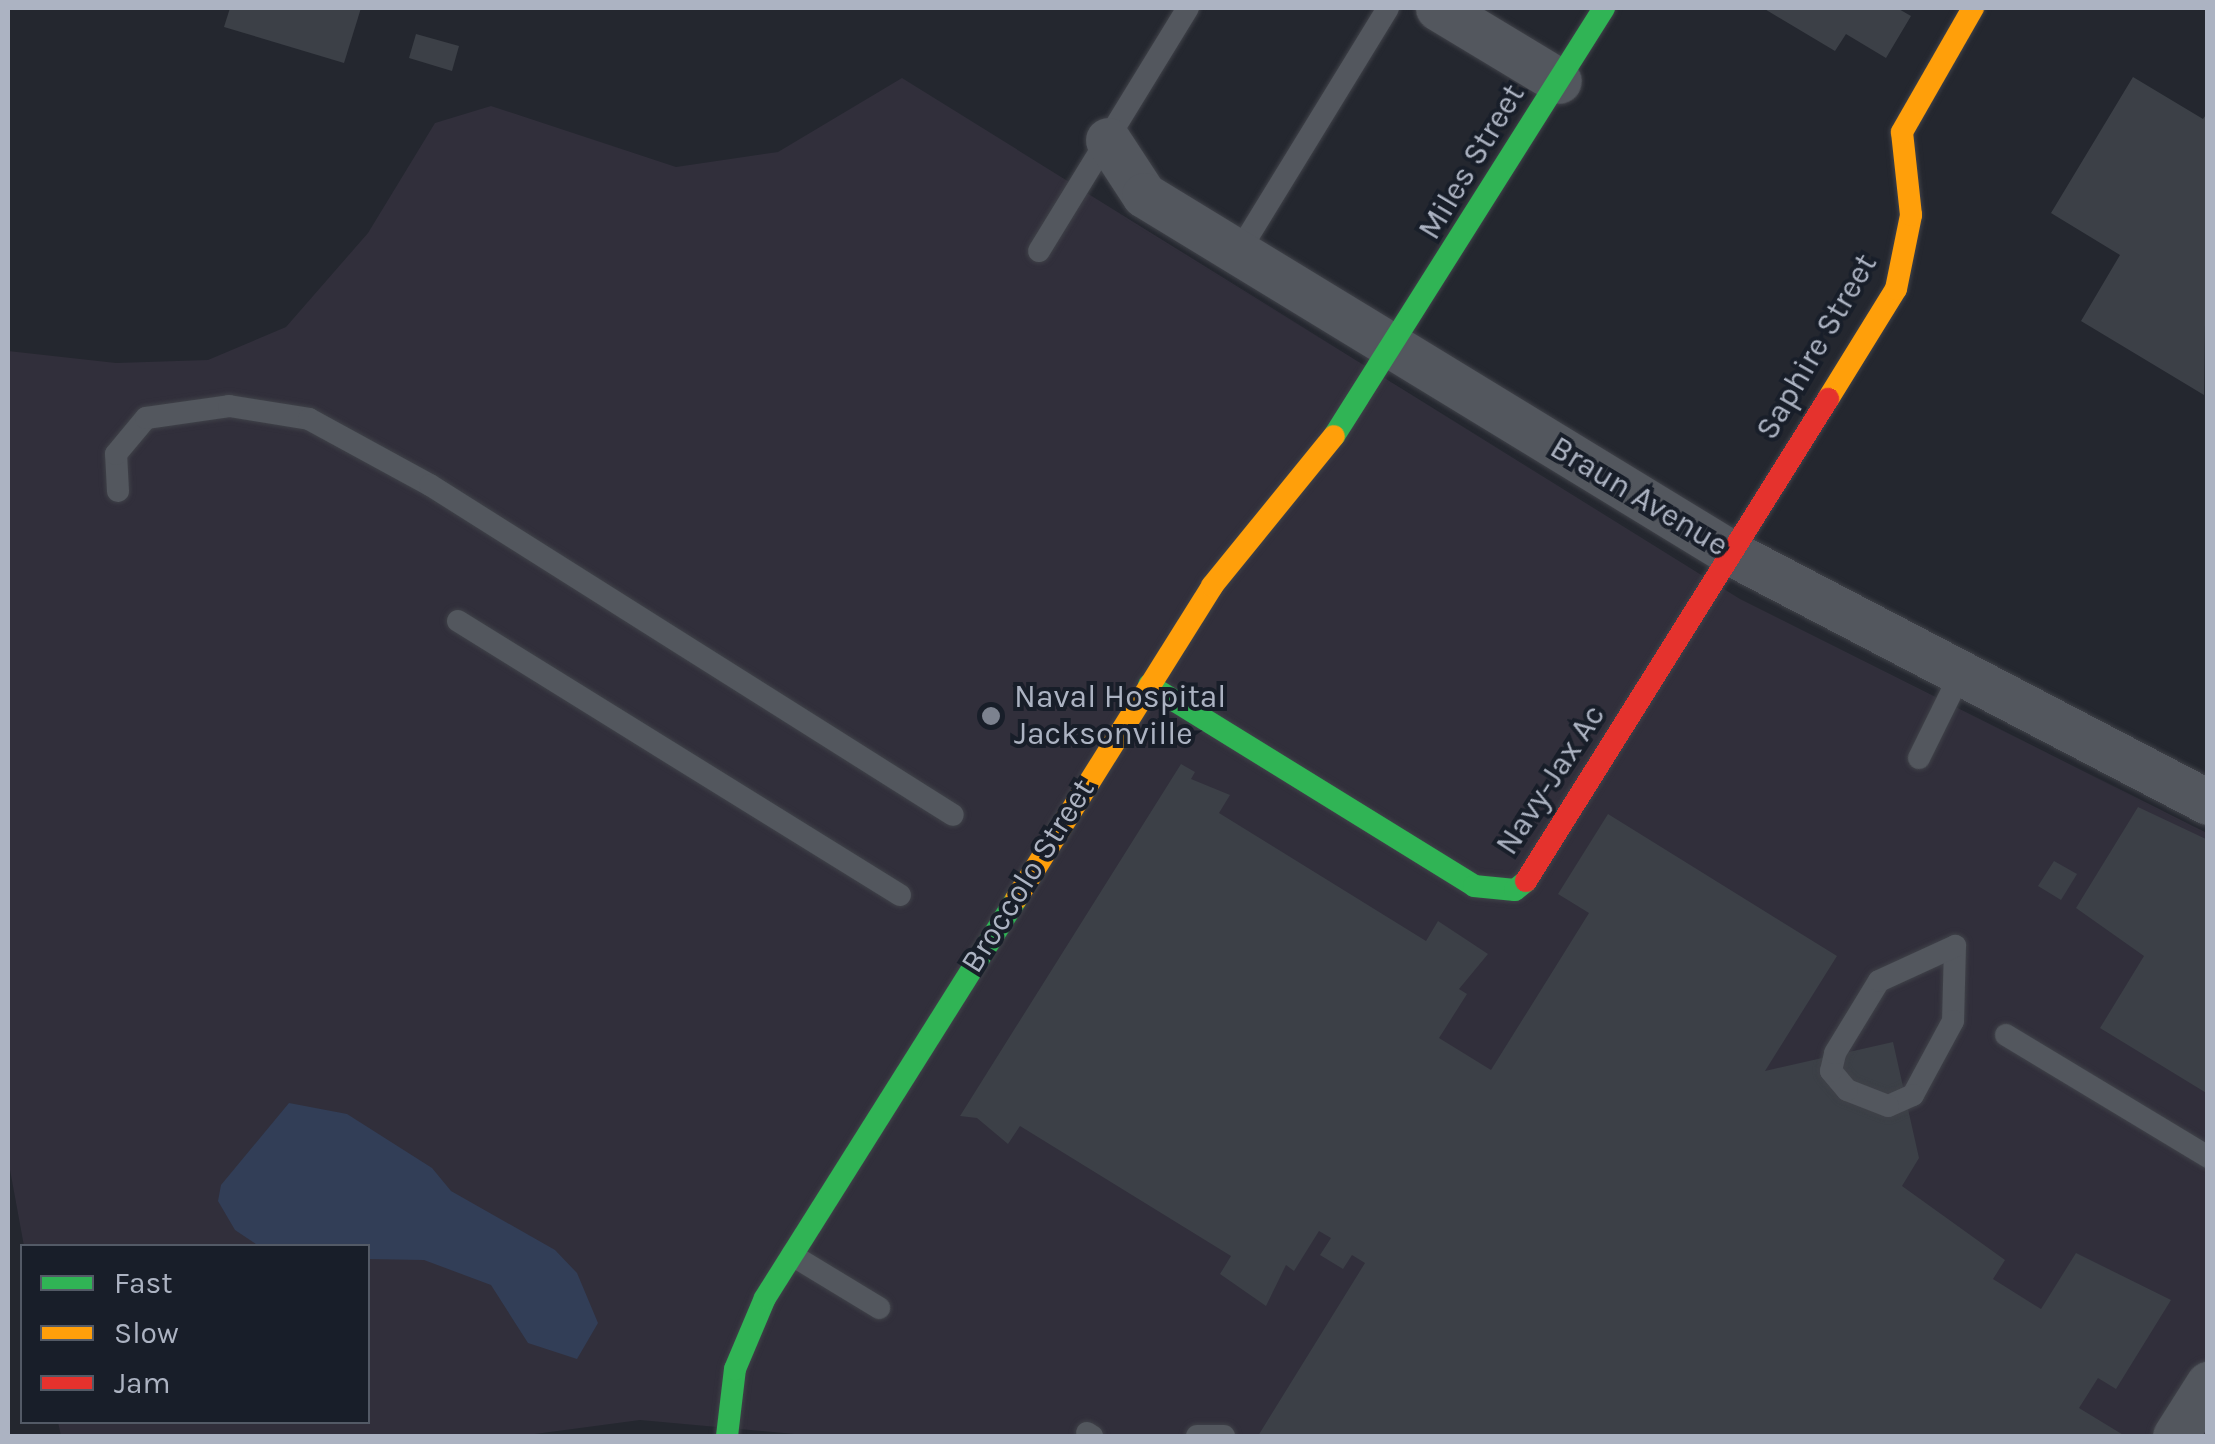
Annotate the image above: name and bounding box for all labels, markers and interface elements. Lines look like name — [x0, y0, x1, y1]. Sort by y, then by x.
street label: Miles Street — [1411, 77, 1533, 247]
street label: Saphire Street — [1748, 247, 1886, 447]
street label: Braun Avenue — [1543, 429, 1735, 565]
place label: Naval Hospital Jacksonville — [1014, 679, 1226, 754]
street label: Navy-Jax Ac — [1488, 698, 1614, 862]
marker: Naval Hospital Jacksonville — [978, 703, 1004, 729]
street label: Broccolo Street — [953, 772, 1103, 980]
legend — [20, 1244, 370, 1424]
text: Fast — [114, 1265, 173, 1301]
text: Slow — [114, 1315, 179, 1351]
text: Jam — [114, 1365, 171, 1401]

